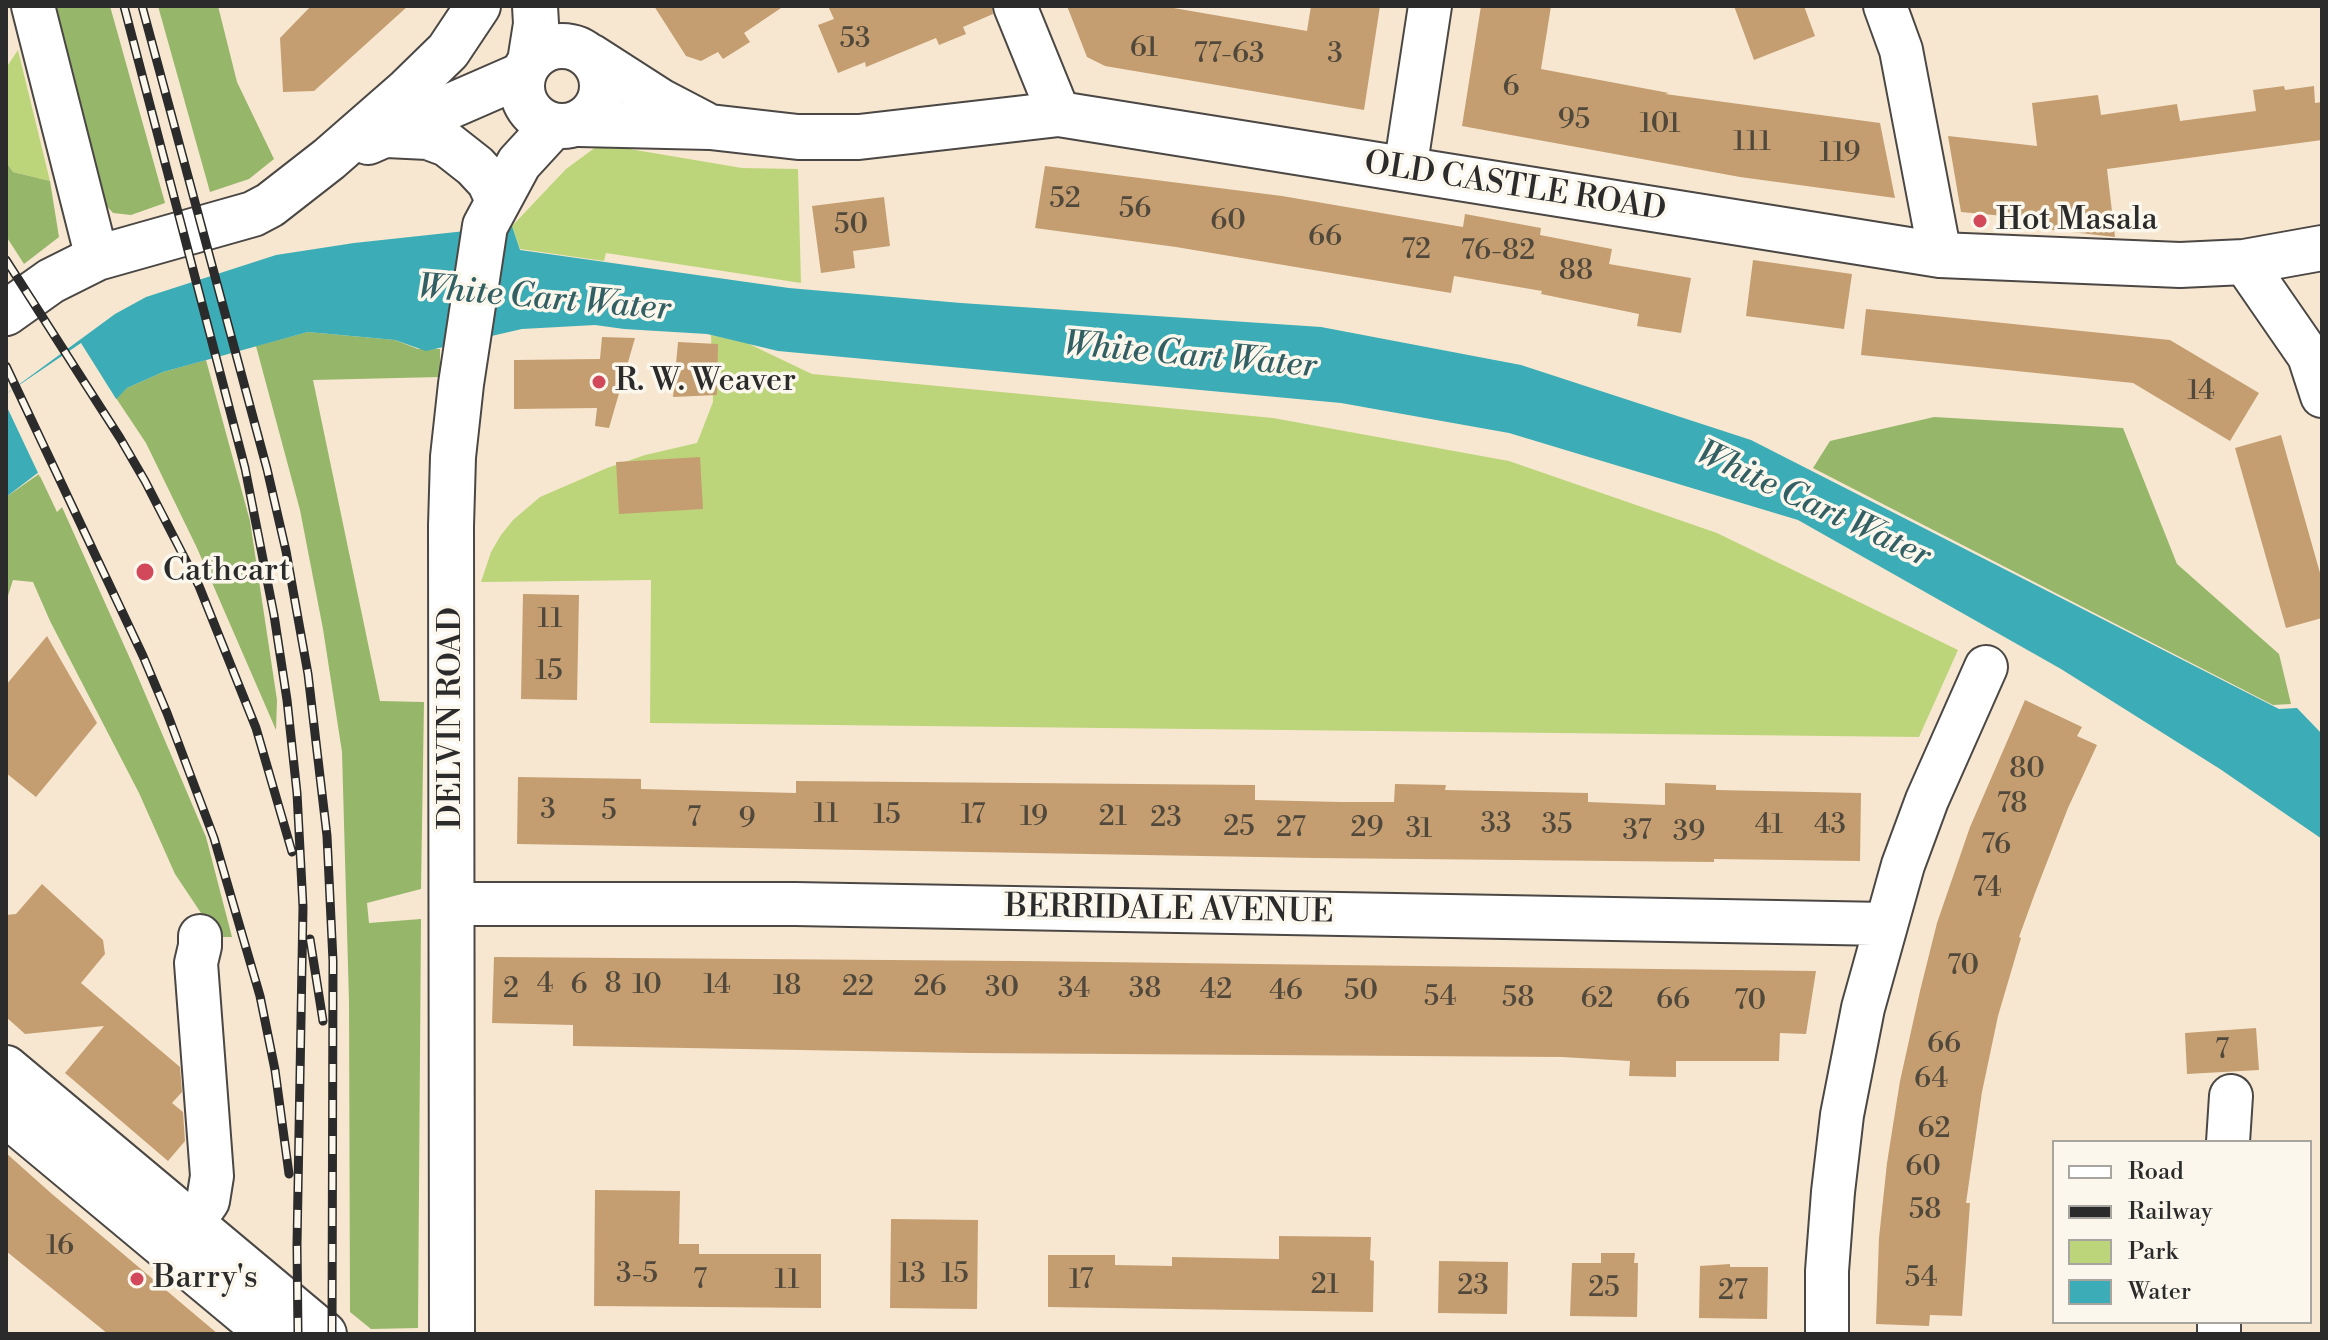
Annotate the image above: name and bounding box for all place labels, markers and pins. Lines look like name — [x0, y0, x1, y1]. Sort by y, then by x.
place label: Hot Masala — [1996, 202, 2158, 240]
marker: Hot Masala — [1971, 212, 1989, 230]
place label: R. W. Weaver — [615, 363, 796, 401]
marker: R. W. Weaver — [590, 373, 608, 391]
place label: Cathcart — [163, 553, 290, 591]
marker: Cathcart — [134, 561, 156, 583]
place label: Barry's — [153, 1260, 258, 1298]
marker: Barry's — [128, 1270, 146, 1288]

